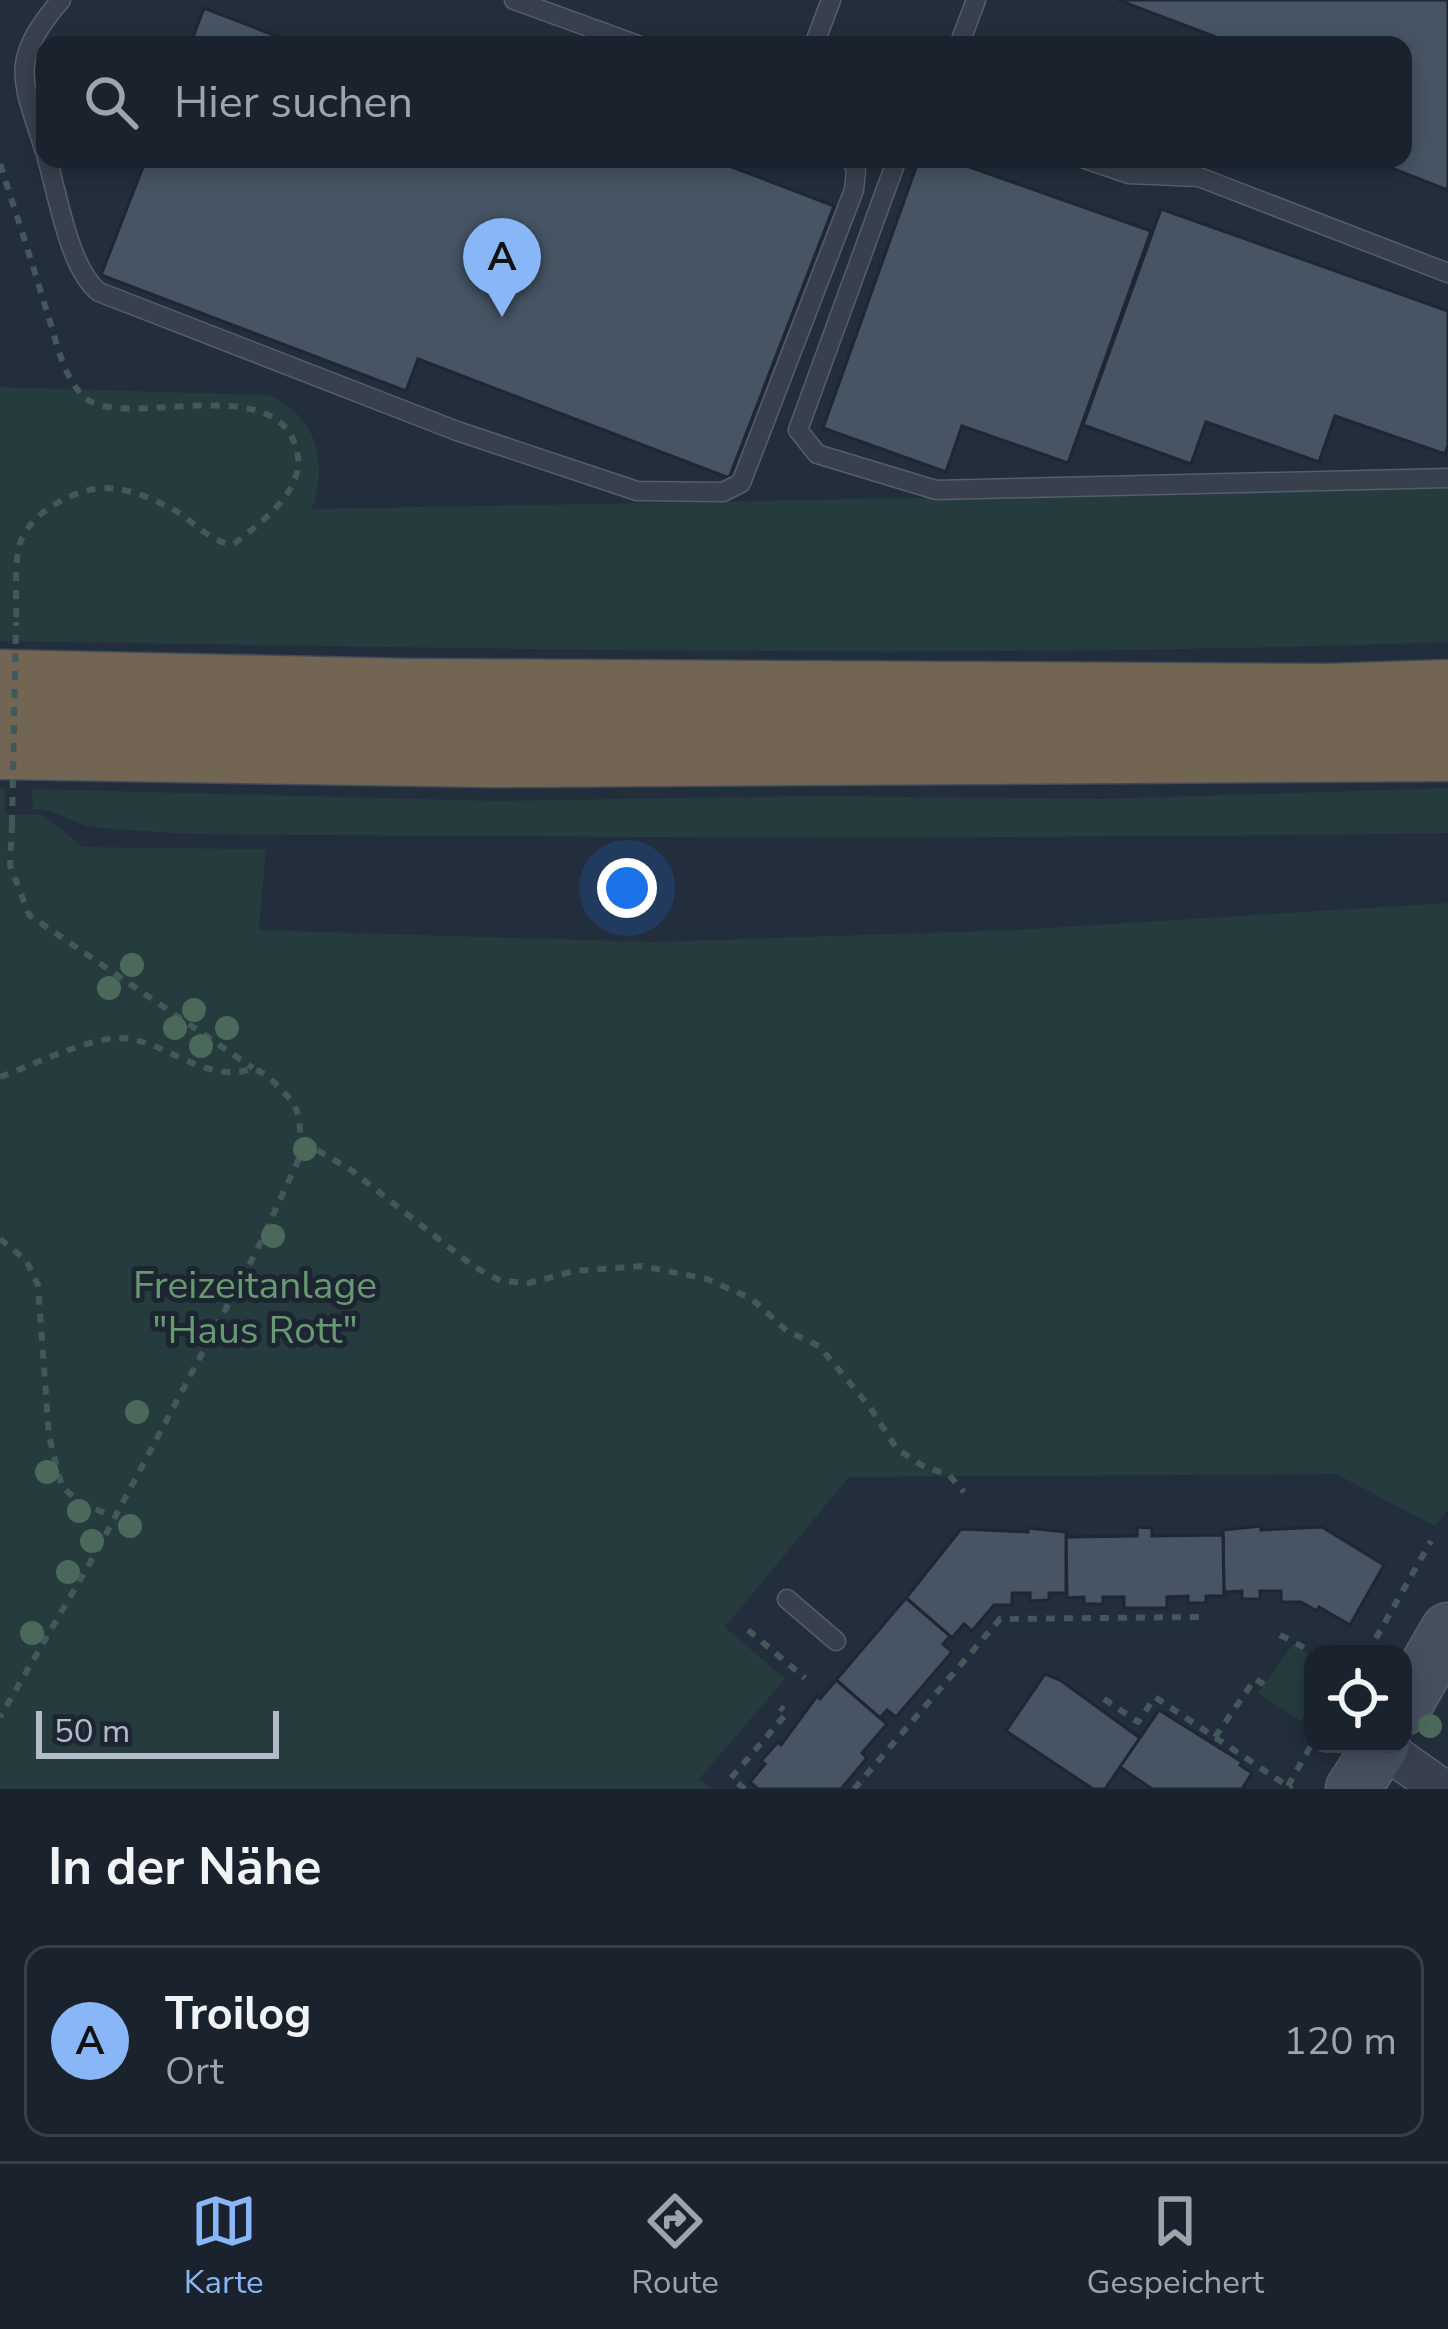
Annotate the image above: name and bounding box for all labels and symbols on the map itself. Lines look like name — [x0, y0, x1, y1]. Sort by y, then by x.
pin: A — [463, 218, 541, 317]
your location — [597, 858, 657, 918]
park label: Freizeitanlage "Haus Rott" — [133, 1259, 377, 1357]
scale bar — [36, 1705, 279, 1758]

